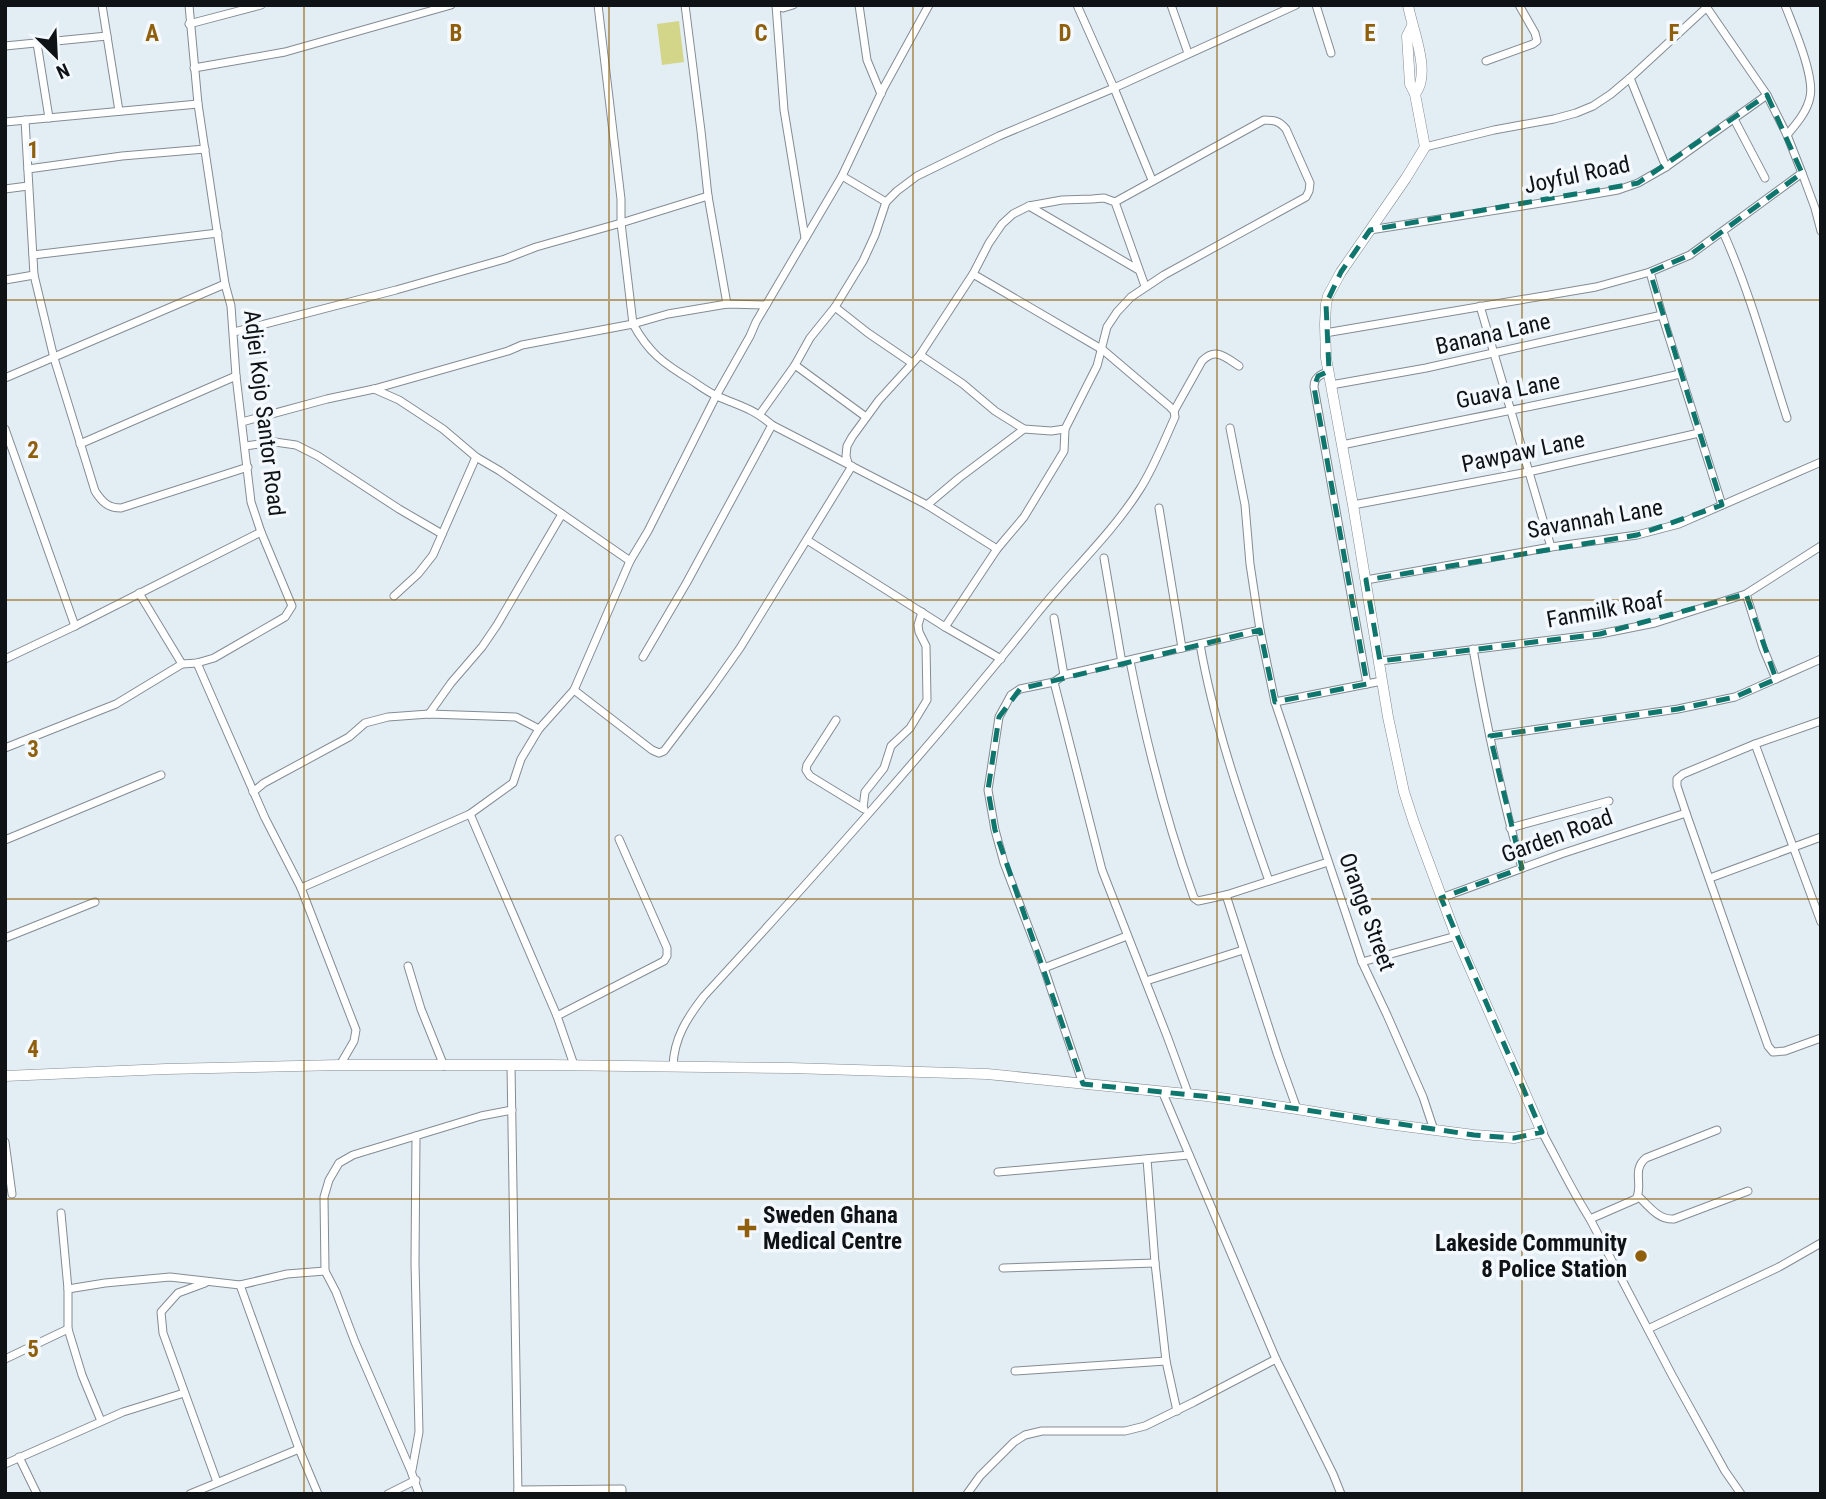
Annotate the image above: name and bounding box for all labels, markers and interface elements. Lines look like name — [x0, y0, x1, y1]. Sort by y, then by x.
text: A — [145, 20, 159, 47]
text: B — [450, 20, 462, 47]
text: C — [754, 20, 768, 47]
text: D — [1059, 20, 1072, 47]
text: E — [1364, 20, 1376, 47]
text: F — [1669, 20, 1680, 47]
north arrow — [21, 21, 91, 91]
text: N — [53, 58, 73, 84]
text: 1 — [27, 137, 39, 164]
street label: Joyful Road — [1522, 151, 1632, 199]
street label: Adjei Kojo Santor Road — [238, 308, 290, 518]
street label: Banana Lane — [1433, 308, 1553, 360]
street label: Guava Lane — [1454, 368, 1562, 414]
street label: Pawpaw Lane — [1459, 426, 1587, 478]
text: 2 — [27, 437, 39, 464]
street label: Savannah Lane — [1525, 494, 1665, 544]
street label: Fanmilk Roaf — [1544, 586, 1666, 634]
text: 3 — [27, 736, 39, 763]
street label: Garden Road — [1498, 803, 1616, 869]
street label: Orange Street — [1333, 849, 1401, 975]
text: 4 — [27, 1036, 39, 1063]
place label: Sweden Ghana Medical Centre — [763, 1202, 902, 1255]
marker: Sweden Ghana Medical Centre — [737, 1218, 757, 1238]
place label: Lakeside Community 8 Police Station — [1435, 1230, 1628, 1283]
marker: Lakeside Community 8 Police Station — [1633, 1248, 1649, 1264]
text: 5 — [27, 1336, 39, 1363]

